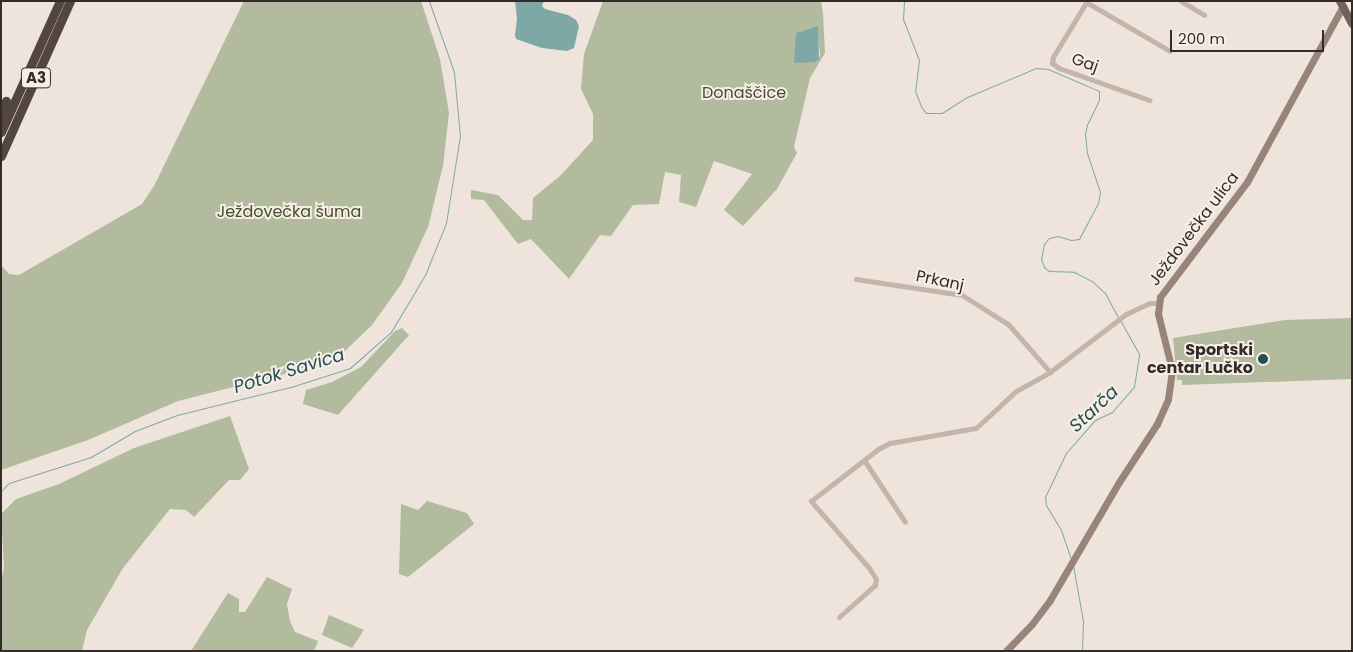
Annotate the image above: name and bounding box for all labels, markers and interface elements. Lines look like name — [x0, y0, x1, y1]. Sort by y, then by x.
scale bar — [1173, 20, 1327, 52]
text: 200 m — [1178, 28, 1225, 49]
street label: Gaj — [1069, 49, 1101, 77]
road number: A3 — [20, 66, 52, 90]
park label: Donaščice — [702, 83, 786, 103]
street label: Ježdovečka ulica — [1145, 168, 1243, 290]
park label: Ježdovečka šuma — [217, 202, 361, 222]
street label: Prkanj — [914, 267, 966, 295]
place label: Sportski centar Lučko — [1147, 340, 1253, 378]
water label: Potok Savica — [231, 344, 347, 398]
marker: Sportski centar Lučko — [1257, 353, 1269, 365]
water label: Starča — [1065, 381, 1123, 437]

